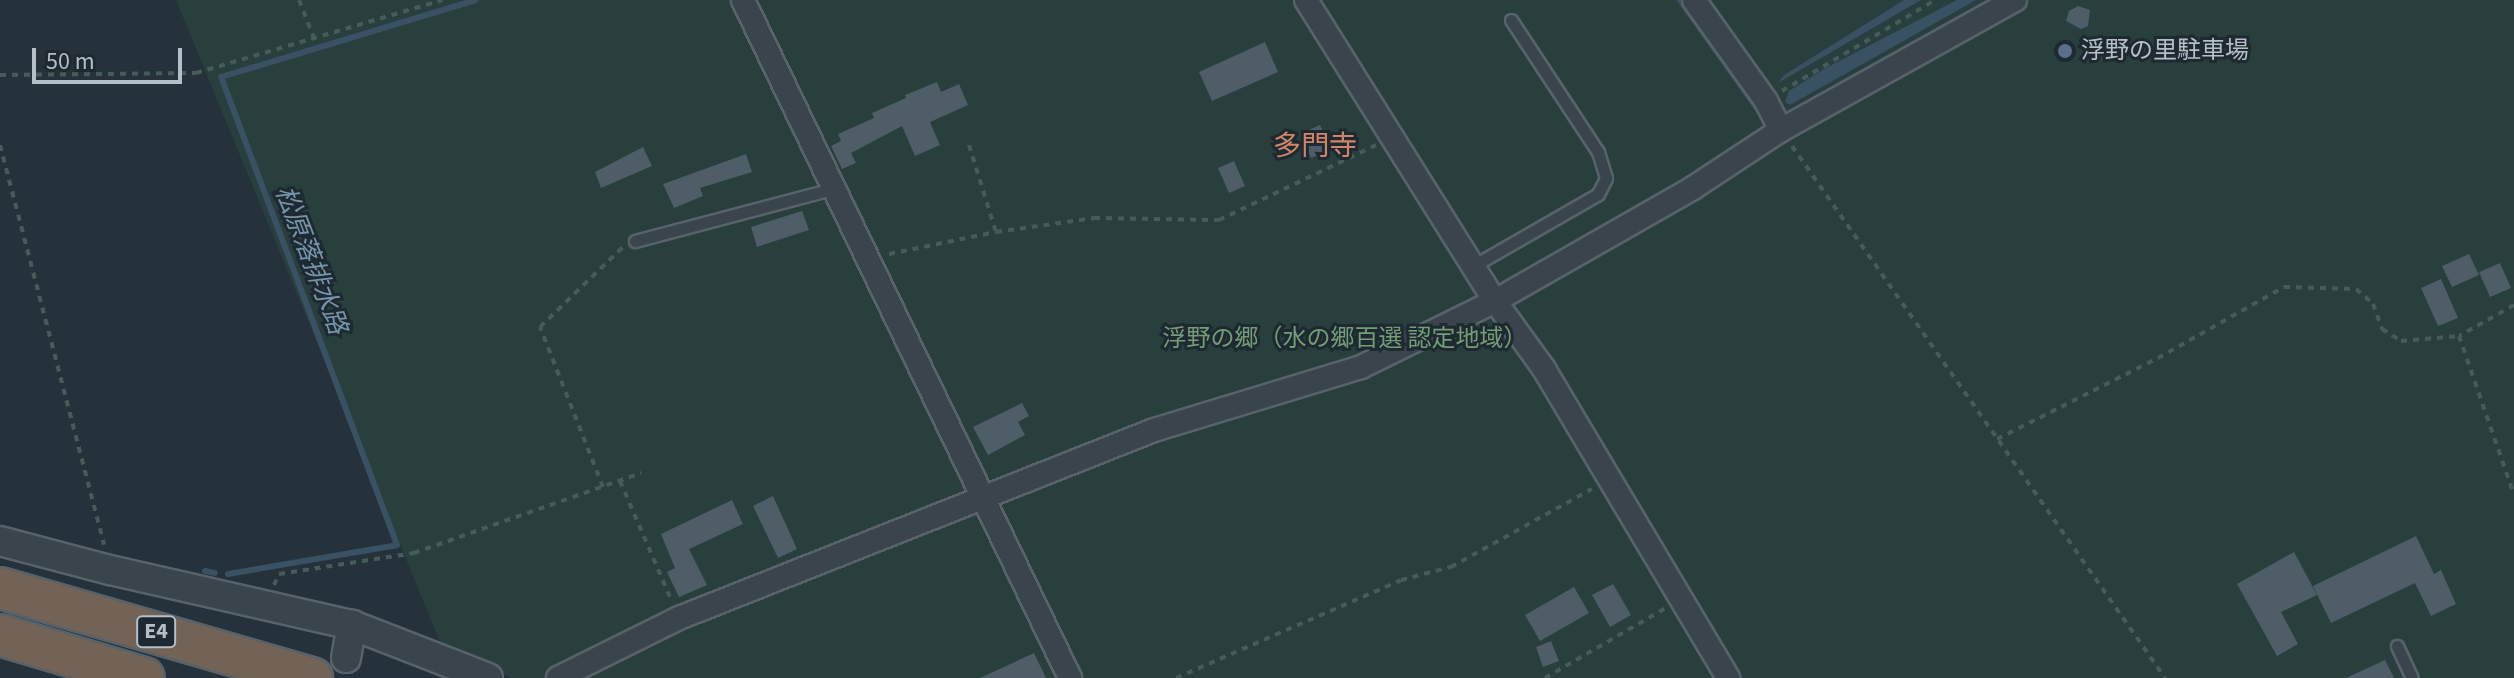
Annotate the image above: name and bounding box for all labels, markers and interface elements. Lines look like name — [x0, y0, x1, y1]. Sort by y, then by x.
scale bar — [36, 32, 186, 82]
place label: 浮野の里駐車場 — [2081, 37, 2249, 65]
marker: 浮野の里駐車場 — [2056, 42, 2074, 60]
text: 50 m — [46, 44, 95, 79]
district label: 多門寺 — [1273, 129, 1357, 163]
water label: 松原落排水路 — [268, 182, 354, 338]
park label: 浮野の郷（水の郷百選 認定地域） — [1163, 325, 1527, 353]
road number: E4 — [136, 614, 176, 650]

